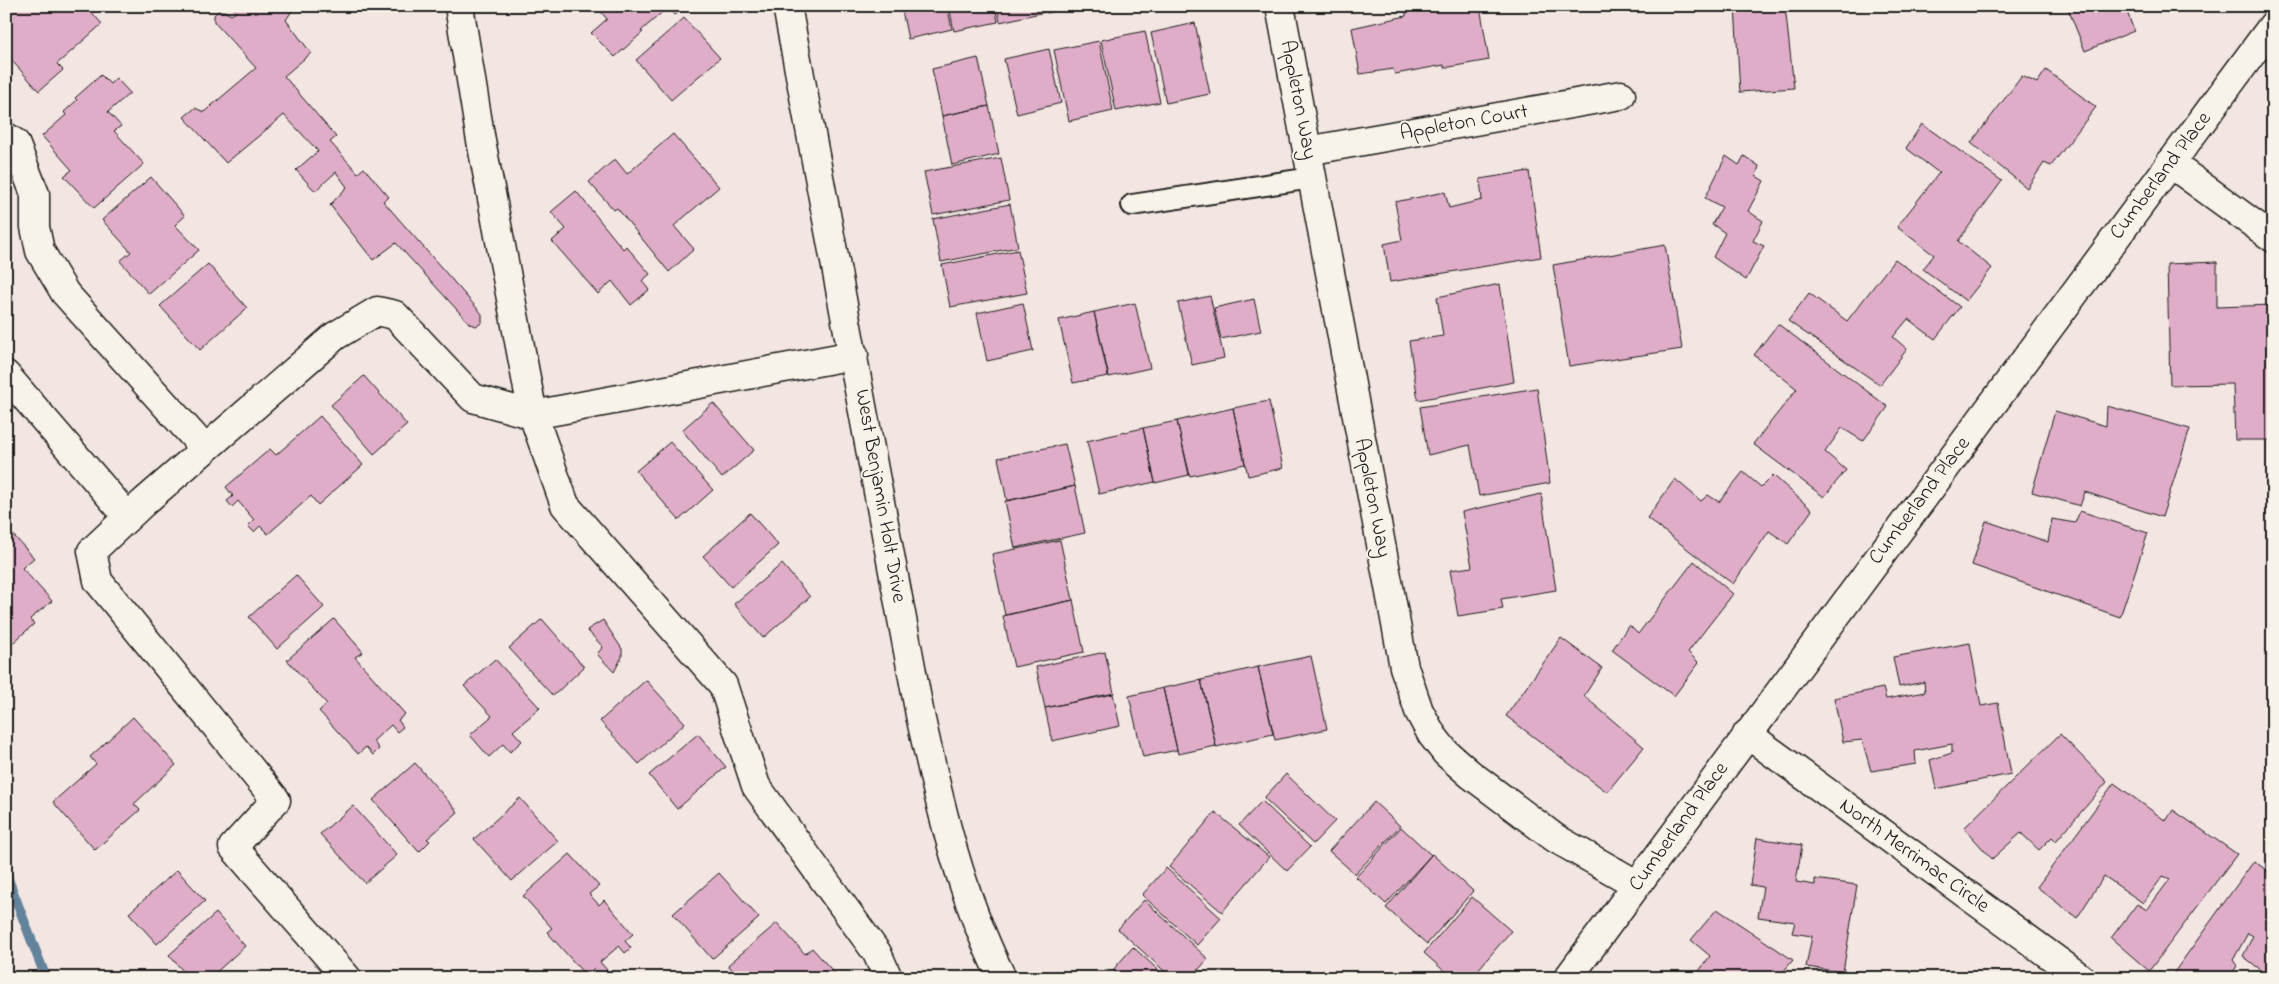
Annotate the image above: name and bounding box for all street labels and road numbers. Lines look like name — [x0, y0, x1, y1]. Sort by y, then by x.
street label: Appleton Way — [1270, 38, 1324, 163]
street label: Appleton Court — [1398, 97, 1530, 149]
street label: Cumberland Place — [2103, 105, 2220, 246]
street label: West Benjamin Holt Drive — [846, 387, 914, 606]
street label: Cumberland Place — [1862, 430, 1979, 571]
street label: Appleton Way — [1344, 436, 1398, 561]
street label: Cumberland Place — [1622, 756, 1737, 898]
street label: North Merrimac Circle — [1833, 791, 1996, 921]

